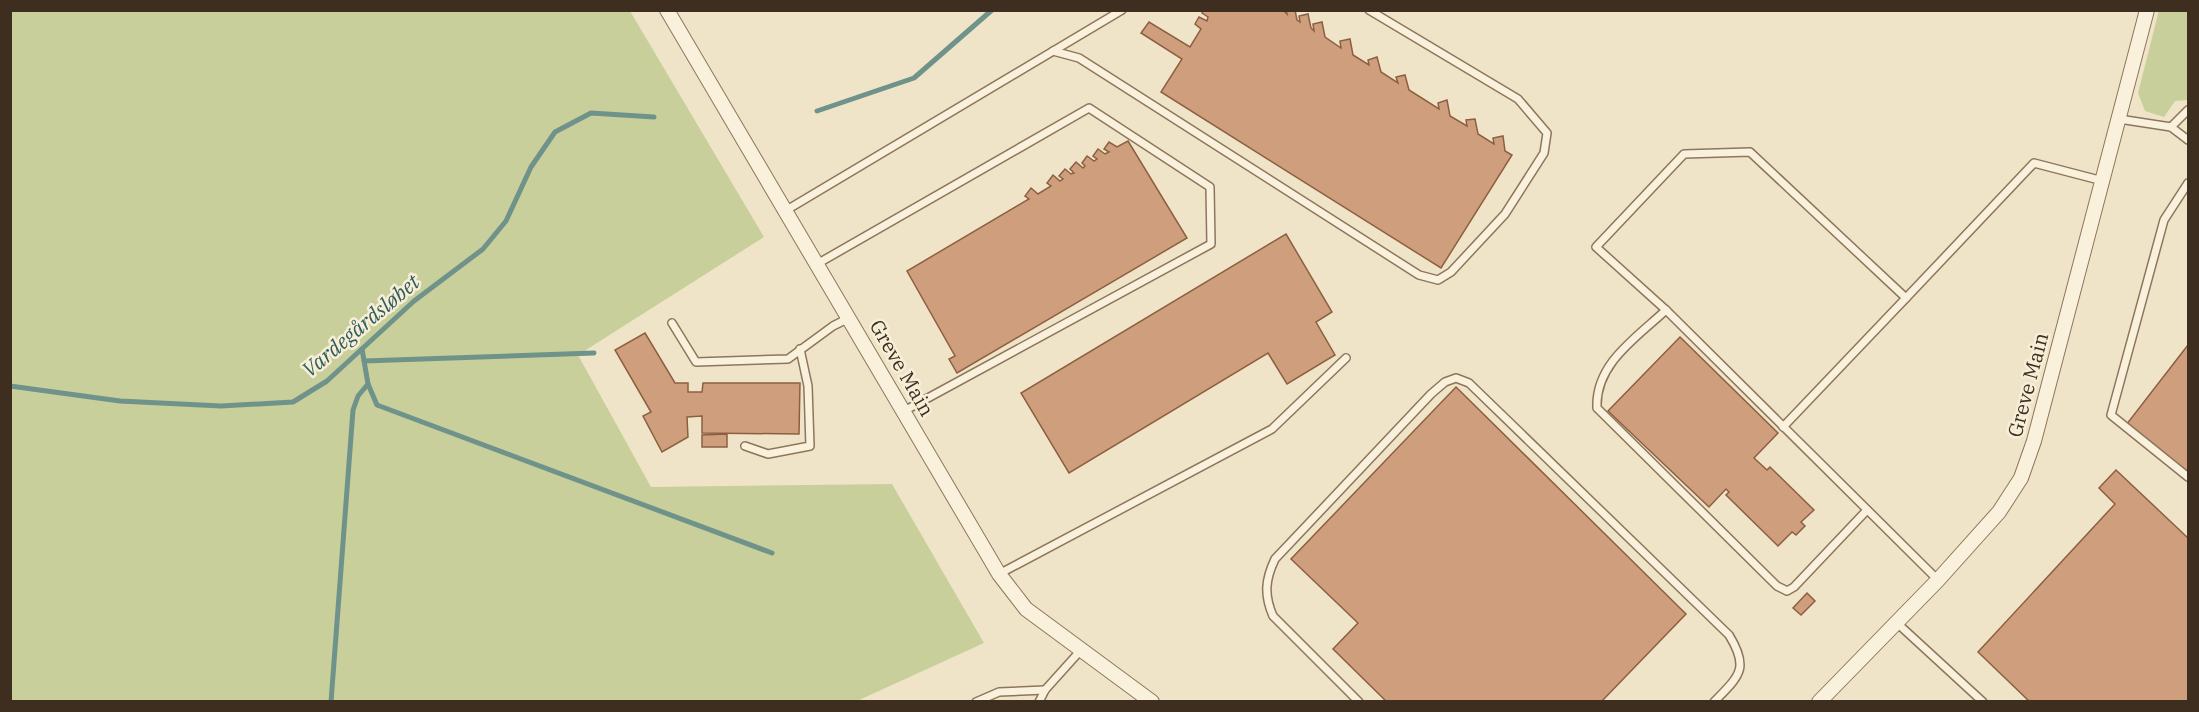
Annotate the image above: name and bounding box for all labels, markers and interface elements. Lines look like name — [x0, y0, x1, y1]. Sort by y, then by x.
water label: Vardegårdsløbet — [296, 267, 426, 383]
street label: Greve Main — [864, 315, 941, 421]
street label: Greve Main — [2001, 329, 2054, 440]

